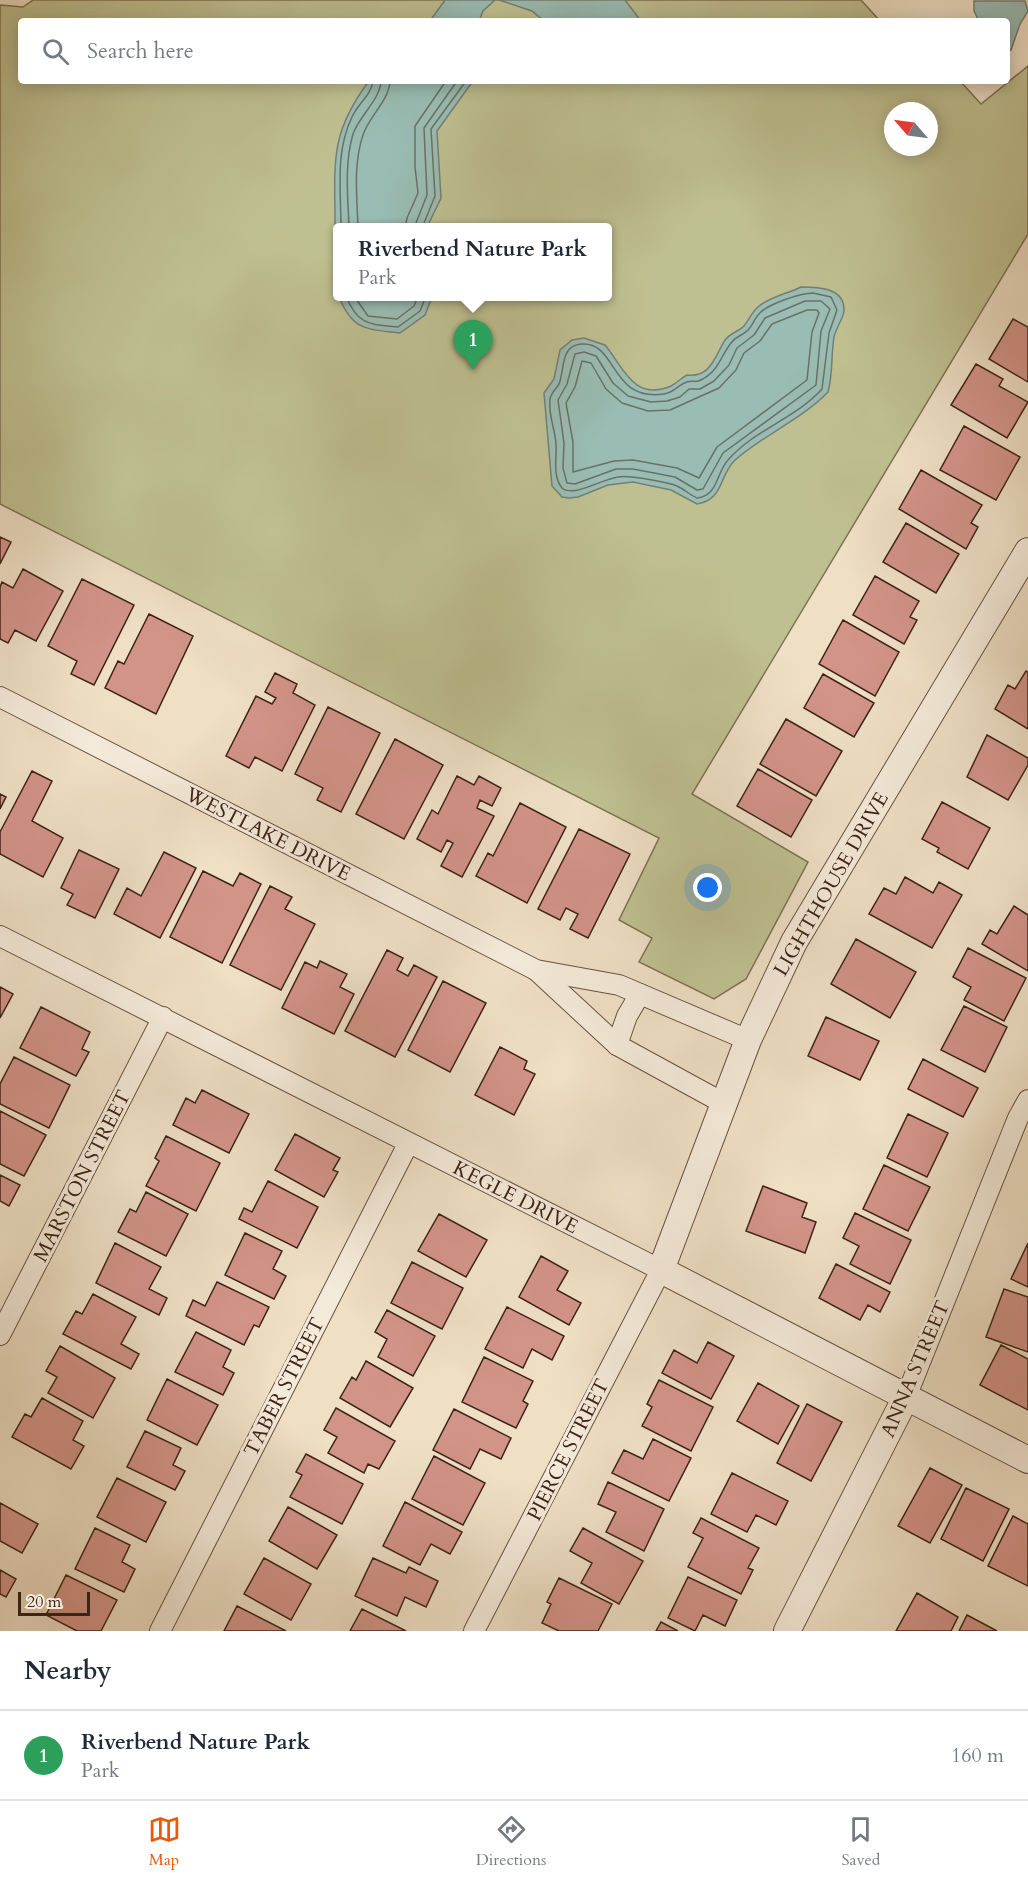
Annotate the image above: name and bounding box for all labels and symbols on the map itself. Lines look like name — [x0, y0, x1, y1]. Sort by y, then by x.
north arrow — [884, 102, 938, 156]
pin: 1 — [454, 320, 492, 370]
street label: WESTLAKE DRIVE — [180, 780, 355, 887]
street label: LIGHTHOUSE DRIVE — [767, 787, 895, 981]
your location — [693, 873, 722, 902]
street label: MARSTON STREET — [27, 1085, 137, 1266]
street label: KEGLE DRIVE — [449, 1154, 583, 1240]
street label: ANNA STREET — [874, 1296, 956, 1441]
street label: TABER STREET — [237, 1313, 331, 1461]
street label: PIERCE STREET — [521, 1374, 616, 1526]
scale bar — [18, 1589, 90, 1616]

